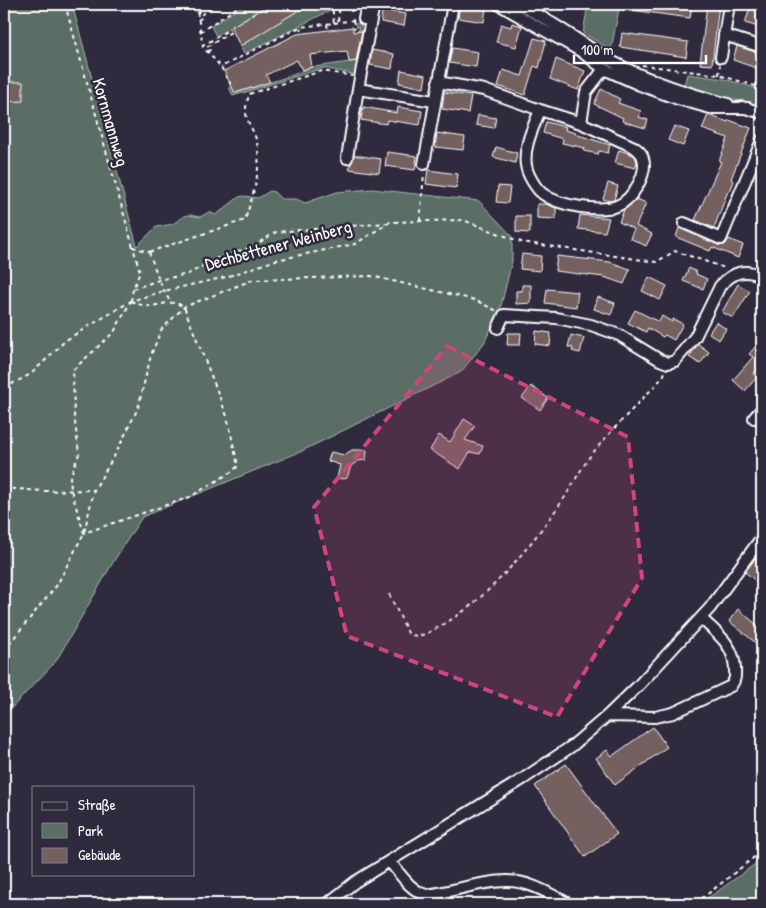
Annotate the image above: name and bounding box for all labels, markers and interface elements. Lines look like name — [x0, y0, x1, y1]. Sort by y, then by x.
scale bar — [574, 32, 706, 64]
text: 100 m — [581, 39, 614, 60]
street label: Kornmannweg — [86, 75, 136, 169]
street label: Dechbettener Weinberg — [202, 213, 354, 277]
legend — [32, 786, 195, 876]
text: Straße — [78, 794, 116, 815]
text: Park — [78, 820, 103, 841]
text: Gebäude — [78, 844, 121, 865]

